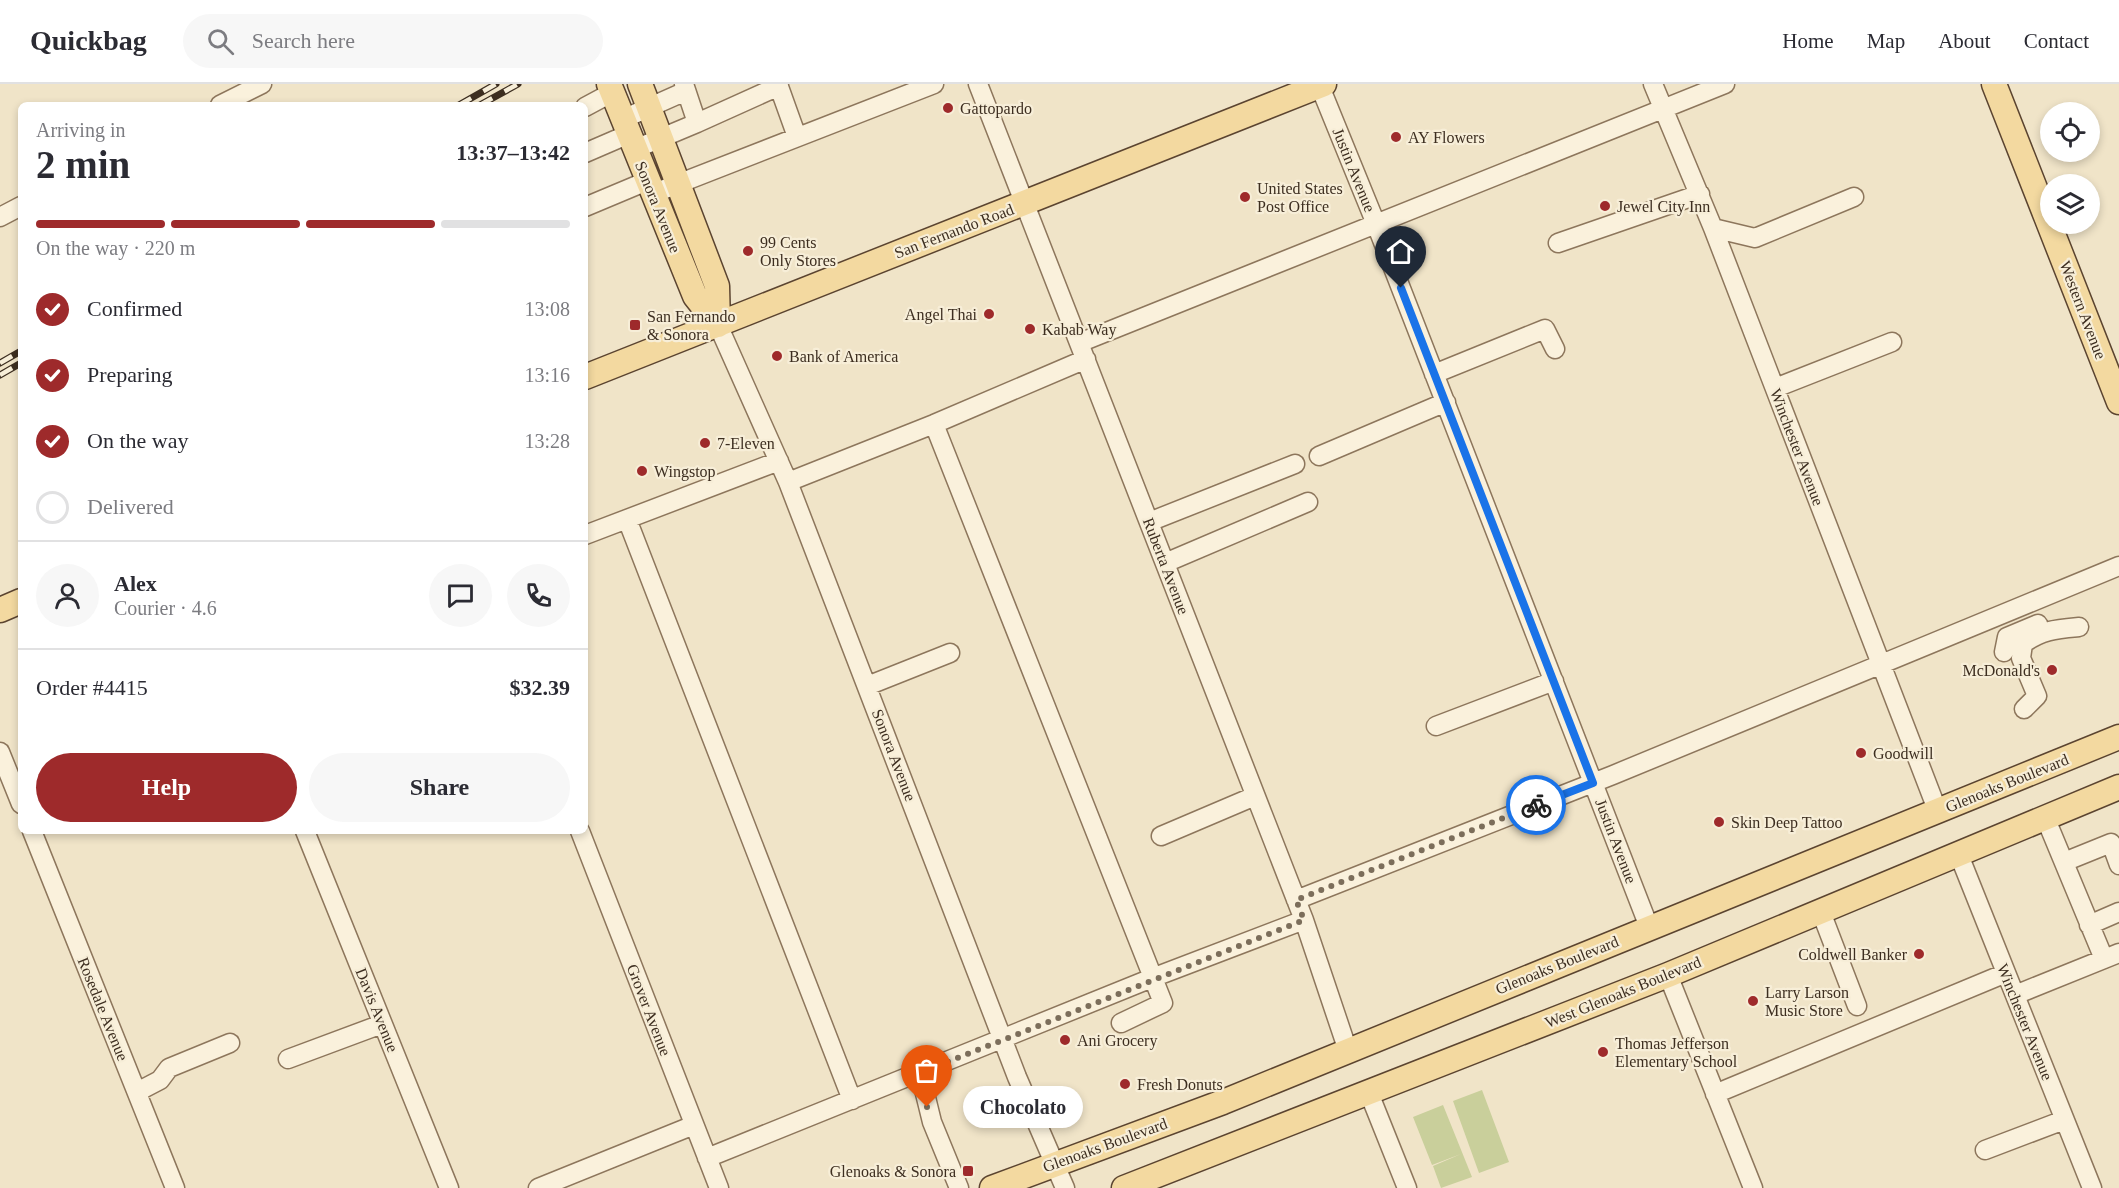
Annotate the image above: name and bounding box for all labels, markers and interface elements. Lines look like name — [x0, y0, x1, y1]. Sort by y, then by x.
search box — [183, 14, 603, 68]
text: Quickbag — [30, 25, 147, 56]
icon: search — [204, 25, 237, 58]
text: Search here — [252, 28, 355, 53]
text: Home — [1782, 29, 1834, 53]
text: Map — [1867, 29, 1905, 53]
text: About — [1938, 29, 1991, 53]
text: Contact — [2024, 29, 2089, 53]
place label: Gattopardo — [960, 100, 1032, 118]
marker: Gattopardo — [941, 101, 955, 115]
map controls — [2040, 102, 2100, 234]
button: locate — [2040, 102, 2100, 162]
text: Arriving in — [36, 119, 125, 141]
street label: Justin Avenue — [1329, 126, 1379, 214]
place label: AY Flowers — [1408, 129, 1485, 146]
marker: AY Flowers — [1389, 130, 1403, 144]
text: 13:37–13:42 — [456, 140, 570, 165]
text: 2 min — [36, 143, 130, 186]
street label: Sonora Avenue — [632, 159, 684, 255]
button: layers — [2040, 174, 2100, 234]
place label: United States Post Office — [1257, 180, 1343, 215]
marker: United States Post Office — [1238, 190, 1252, 204]
place label: Jewel City Inn — [1617, 198, 1710, 216]
marker: Jewel City Inn — [1598, 199, 1612, 213]
street label: San Fernando Road — [892, 200, 1016, 262]
pin — [1375, 226, 1426, 288]
place label: 99 Cents Only Stores — [760, 234, 836, 270]
icon: home — [1384, 235, 1417, 268]
text: On the way · 220 m — [36, 237, 195, 259]
marker: 99 Cents Only Stores — [741, 244, 755, 258]
street label: Western Avenue — [2056, 259, 2110, 361]
icon: check — [36, 293, 69, 326]
text: Confirmed — [87, 296, 182, 321]
text: 13:08 — [524, 298, 570, 320]
place label: Angel Thai — [905, 306, 978, 324]
marker: Angel Thai — [982, 307, 996, 321]
place label: San Fernando & Sonora — [647, 308, 735, 343]
marker: San Fernando & Sonora — [628, 318, 642, 332]
place label: Kabab Way — [1042, 321, 1116, 339]
marker: Kabab Way — [1023, 322, 1037, 336]
place label: Bank of America — [789, 348, 898, 365]
marker: Bank of America — [770, 349, 784, 363]
icon: check — [36, 359, 69, 392]
text: Preparing — [87, 362, 173, 387]
text: 13:16 — [524, 364, 570, 386]
street label: Winchester Avenue — [1767, 386, 1827, 508]
icon: check — [36, 425, 69, 458]
text: On the way — [87, 428, 188, 453]
text: 13:28 — [524, 430, 570, 452]
place label: 7-Eleven — [717, 435, 775, 452]
marker: 7-Eleven — [698, 436, 712, 450]
place label: Wingstop — [654, 463, 716, 481]
marker: Wingstop — [635, 464, 649, 478]
text: Delivered — [87, 494, 174, 519]
street label: Ruberta Avenue — [1140, 515, 1192, 617]
button: person — [36, 564, 99, 627]
button: chat — [429, 564, 492, 627]
button: phone — [507, 564, 570, 627]
text: Alex — [114, 571, 157, 596]
text: Courier · 4.6 — [114, 597, 217, 619]
place label: McDonald's — [1962, 662, 2040, 679]
marker: McDonald's — [2045, 663, 2059, 677]
text: Order #4415 — [36, 675, 148, 700]
text: $32.39 — [510, 675, 570, 700]
street label: Sonora Avenue — [869, 707, 919, 803]
place label: Goodwill — [1873, 745, 1934, 762]
marker: Goodwill — [1854, 746, 1868, 760]
street label: Glenoaks Boulevard — [1943, 751, 2071, 815]
button: Help — [36, 753, 297, 822]
button: Share — [309, 753, 570, 822]
courier — [1506, 775, 1566, 835]
icon: bike — [1520, 789, 1553, 822]
street label: Justin Avenue — [1592, 796, 1640, 886]
place label: Skin Deep Tattoo — [1731, 814, 1842, 832]
marker: Skin Deep Tattoo — [1712, 815, 1726, 829]
street label: Glenoaks Boulevard — [1493, 933, 1621, 997]
place label: Coldwell Banker — [1798, 946, 1908, 963]
marker: Coldwell Banker — [1912, 947, 1926, 961]
street label: West Glenoaks Boulevard — [1543, 953, 1703, 1031]
street label: Rosedale Avenue — [74, 955, 132, 1063]
street label: Winchester Avenue — [1994, 961, 2056, 1083]
street label: Grover Avenue — [624, 962, 674, 1058]
street label: Davis Avenue — [352, 966, 402, 1054]
place label: Larry Larson Music Store — [1765, 984, 1849, 1019]
marker: Larry Larson Music Store — [1746, 994, 1760, 1008]
place label: Ani Grocery — [1077, 1032, 1157, 1050]
marker: Ani Grocery — [1058, 1033, 1072, 1047]
place label: Thomas Jefferson Elementary School — [1615, 1035, 1738, 1071]
pin — [901, 1045, 952, 1107]
marker: Thomas Jefferson Elementary School — [1596, 1045, 1610, 1059]
icon: bag — [910, 1054, 943, 1087]
place label: Fresh Donuts — [1137, 1076, 1223, 1093]
marker: Fresh Donuts — [1118, 1077, 1132, 1091]
callout: Chocolato — [963, 1086, 1083, 1128]
text: Chocolato — [980, 1096, 1066, 1118]
street label: Glenoaks Boulevard — [1041, 1115, 1169, 1175]
place label: Glenoaks & Sonora — [830, 1163, 956, 1180]
marker: Glenoaks & Sonora — [961, 1164, 975, 1178]

